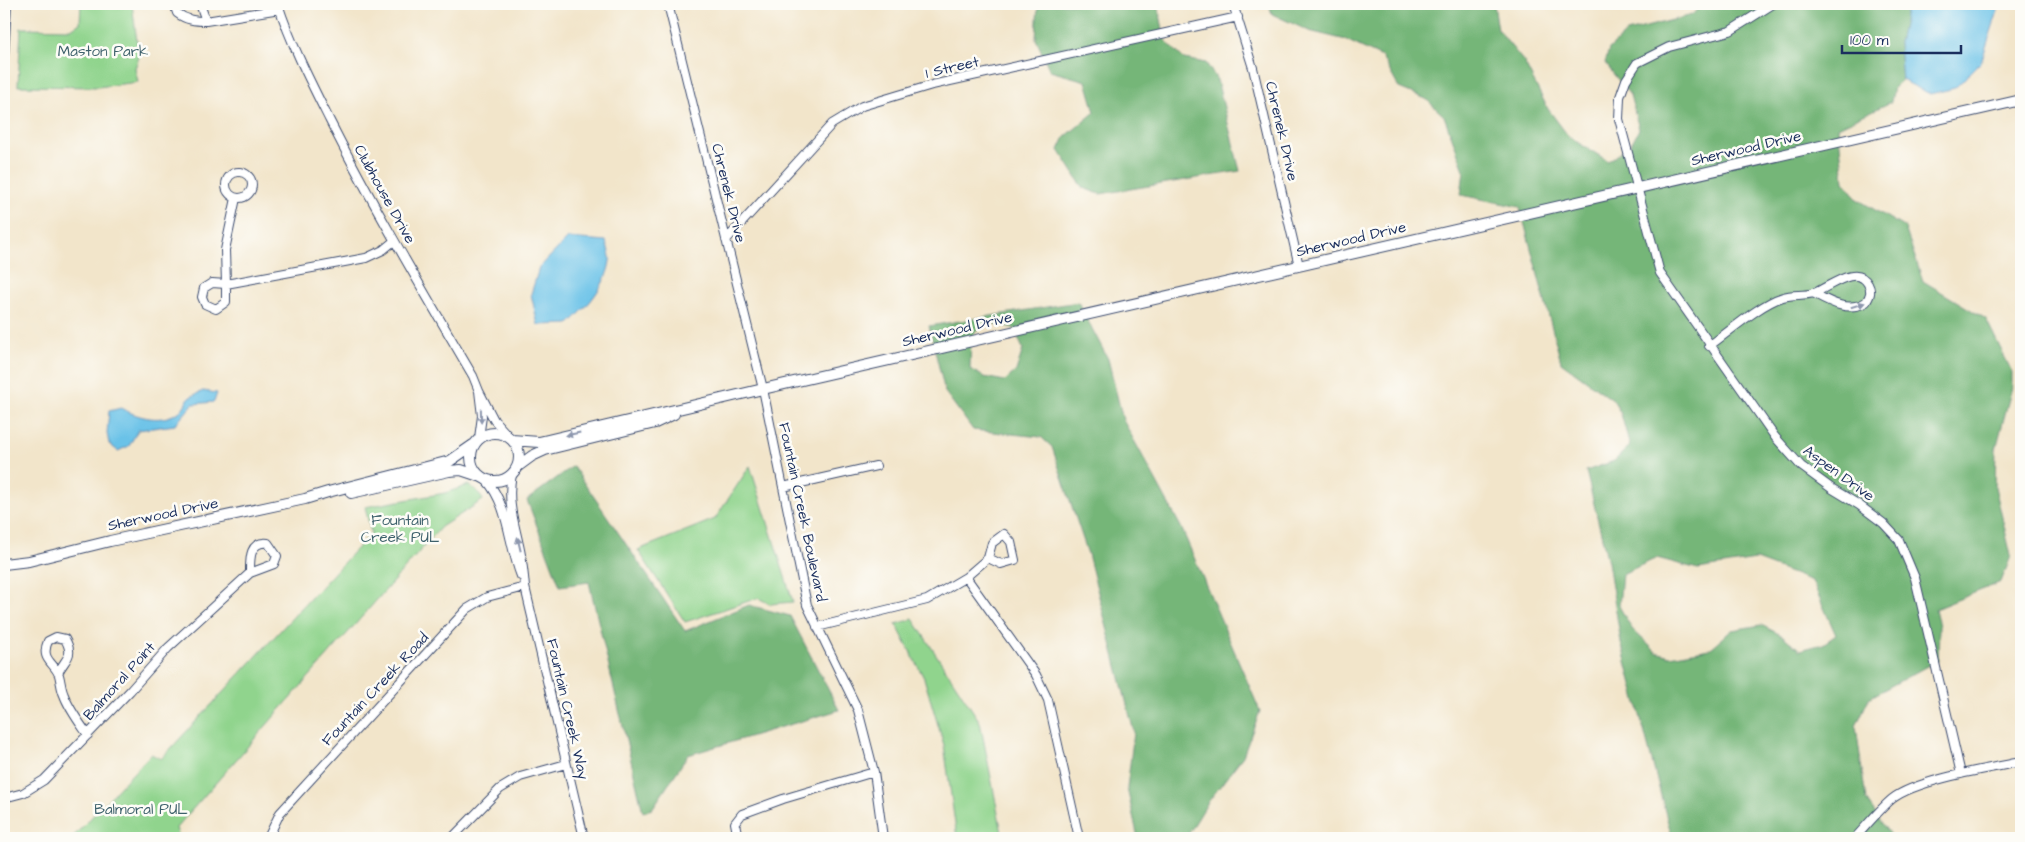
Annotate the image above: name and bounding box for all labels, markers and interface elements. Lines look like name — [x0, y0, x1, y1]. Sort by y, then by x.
scale bar — [1842, 22, 1961, 54]
text: 100 m — [1850, 30, 1889, 51]
park label: Maston Park — [58, 41, 148, 62]
street label: 1 Street — [923, 51, 981, 84]
street label: Chrenek Drive — [1260, 79, 1303, 183]
street label: Sherwood Drive — [1689, 126, 1803, 171]
street label: Clubhouse Drive — [349, 141, 420, 248]
street label: Chrenek Drive — [706, 141, 751, 245]
street label: Sherwood Drive — [1294, 217, 1408, 262]
one-way arrow — [1850, 301, 1866, 309]
street label: Sherwood Drive — [900, 307, 1014, 352]
one-way arrow — [478, 408, 486, 424]
street label: Fountain Creek Boulevard — [773, 421, 832, 604]
one-way arrow — [564, 431, 580, 439]
street label: Aspen Drive — [1799, 440, 1879, 506]
street label: Sherwood Drive — [106, 493, 220, 536]
park label: Fountain Creek PUL — [361, 510, 440, 548]
one-way arrow — [515, 536, 523, 551]
street label: Fountain Creek Road — [317, 628, 434, 751]
street label: Fountain Creek Way — [540, 637, 594, 782]
street label: Balmoral Point — [78, 638, 160, 725]
park label: Balmoral PUL — [94, 799, 188, 820]

